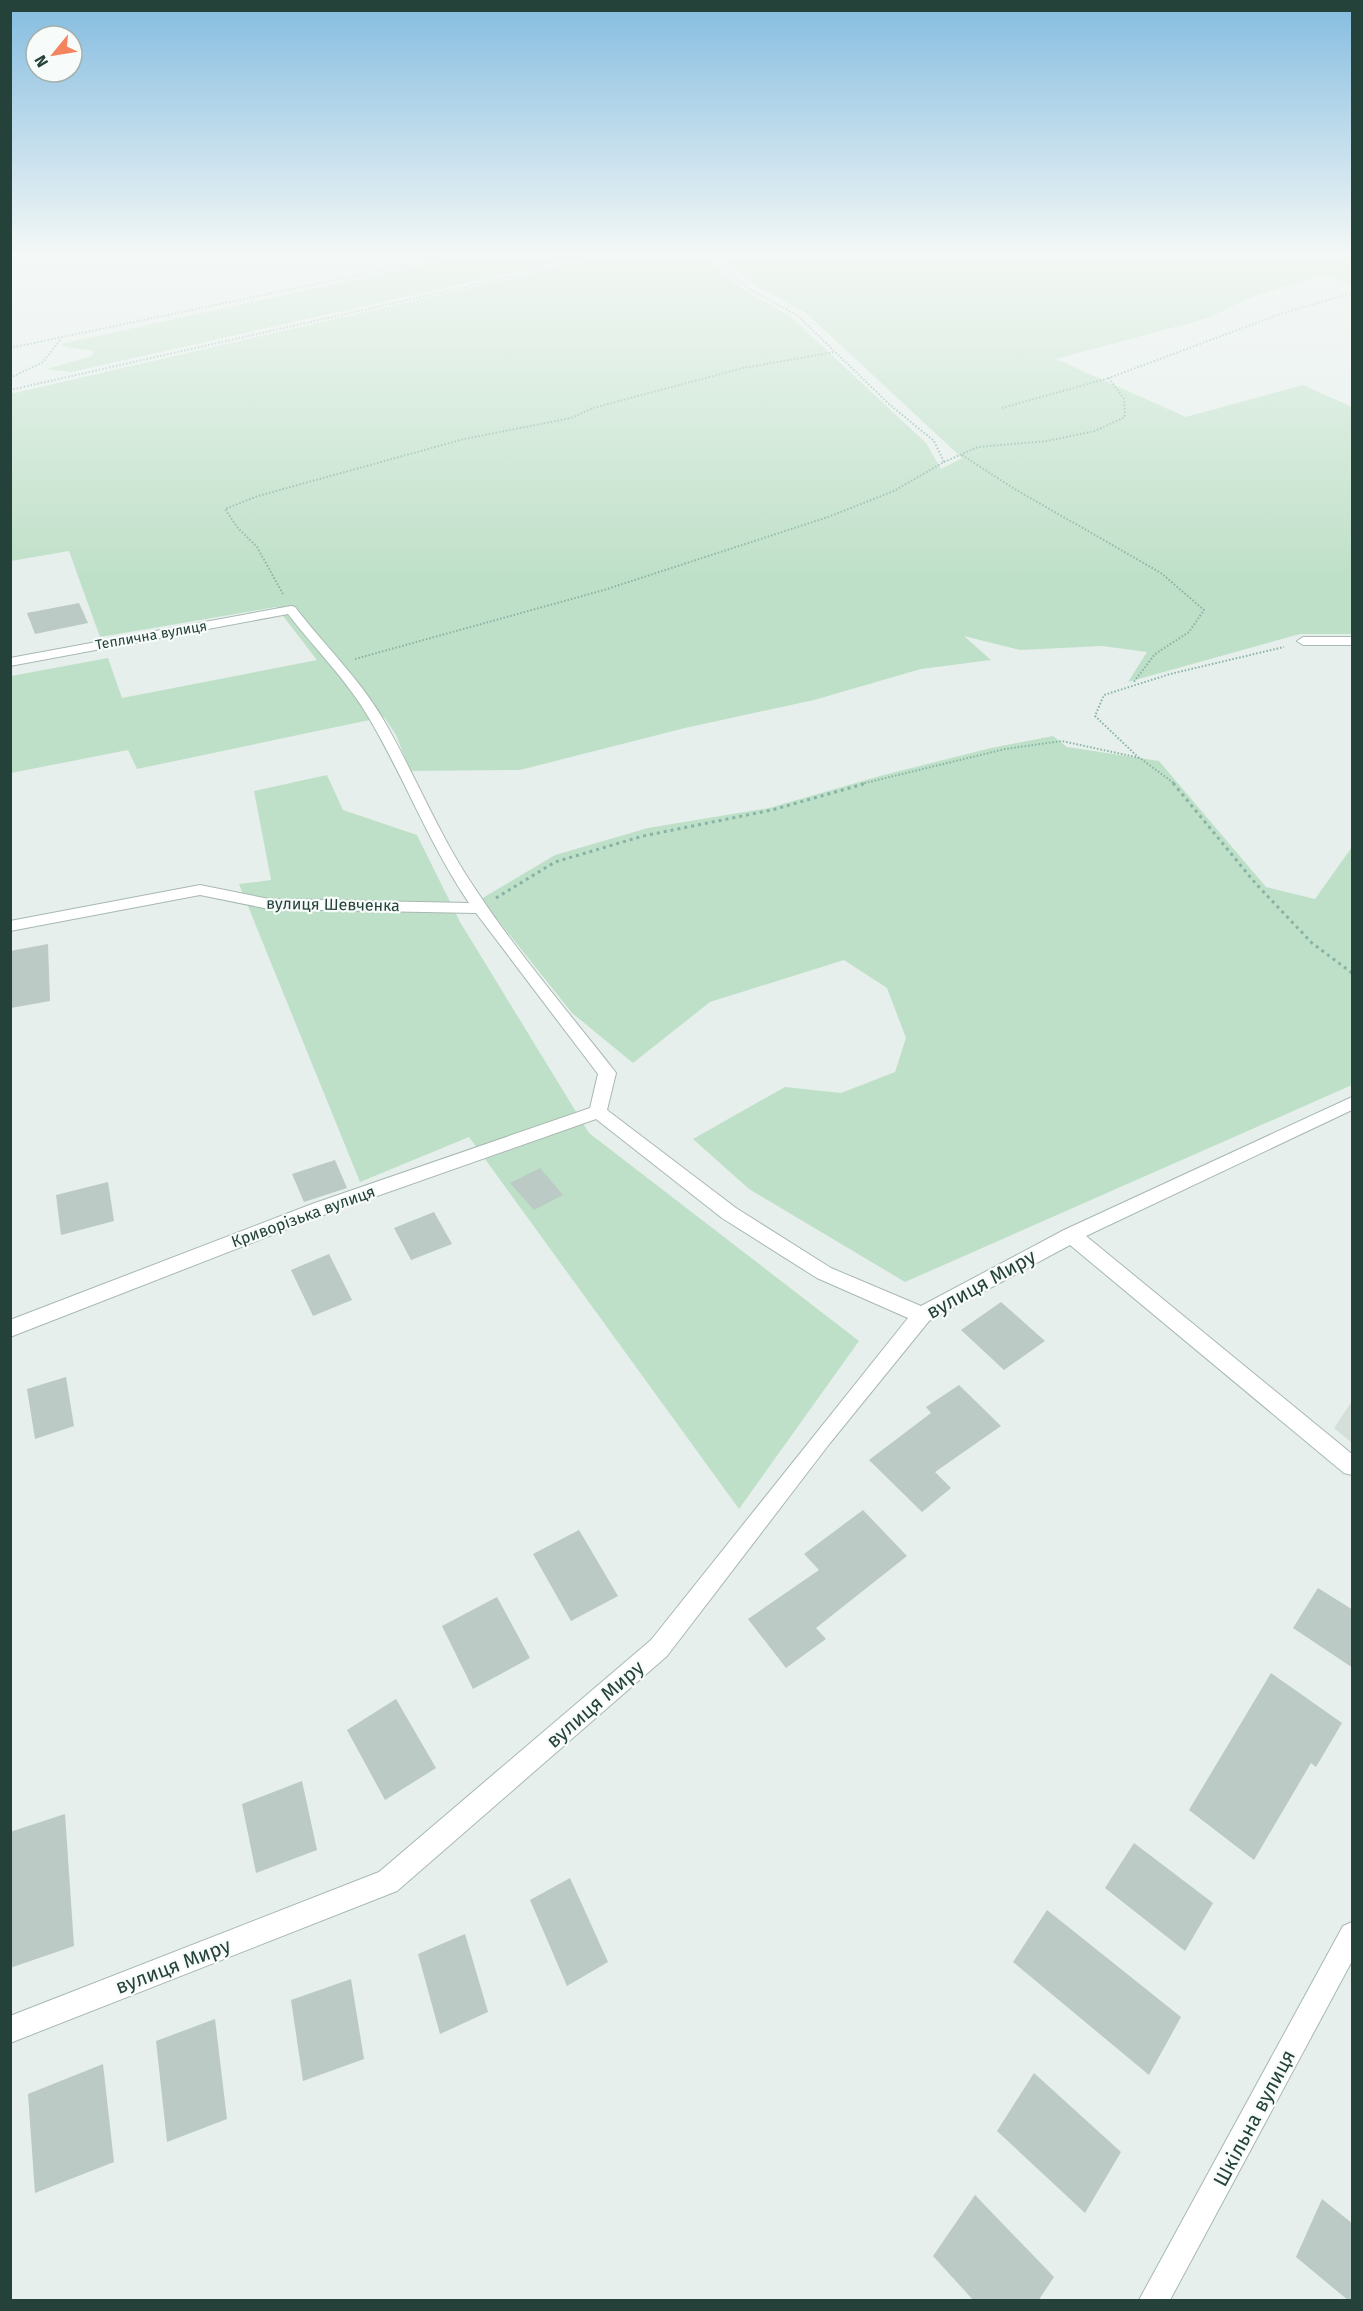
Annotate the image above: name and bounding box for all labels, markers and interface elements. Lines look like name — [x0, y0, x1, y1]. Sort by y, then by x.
north arrow — [24, 24, 84, 84]
text: N — [31, 52, 52, 71]
street label: Теплична вулиця — [94, 617, 208, 654]
street label: вулиця Шевченка — [266, 894, 400, 915]
street label: Криворізька вулиця — [229, 1182, 378, 1251]
street label: вулиця Миру — [922, 1244, 1040, 1324]
street label: вулиця Миру — [541, 1655, 649, 1753]
street label: вулиця Миру — [112, 1933, 234, 1999]
street label: Шкільна вулиця — [1208, 2046, 1300, 2190]

